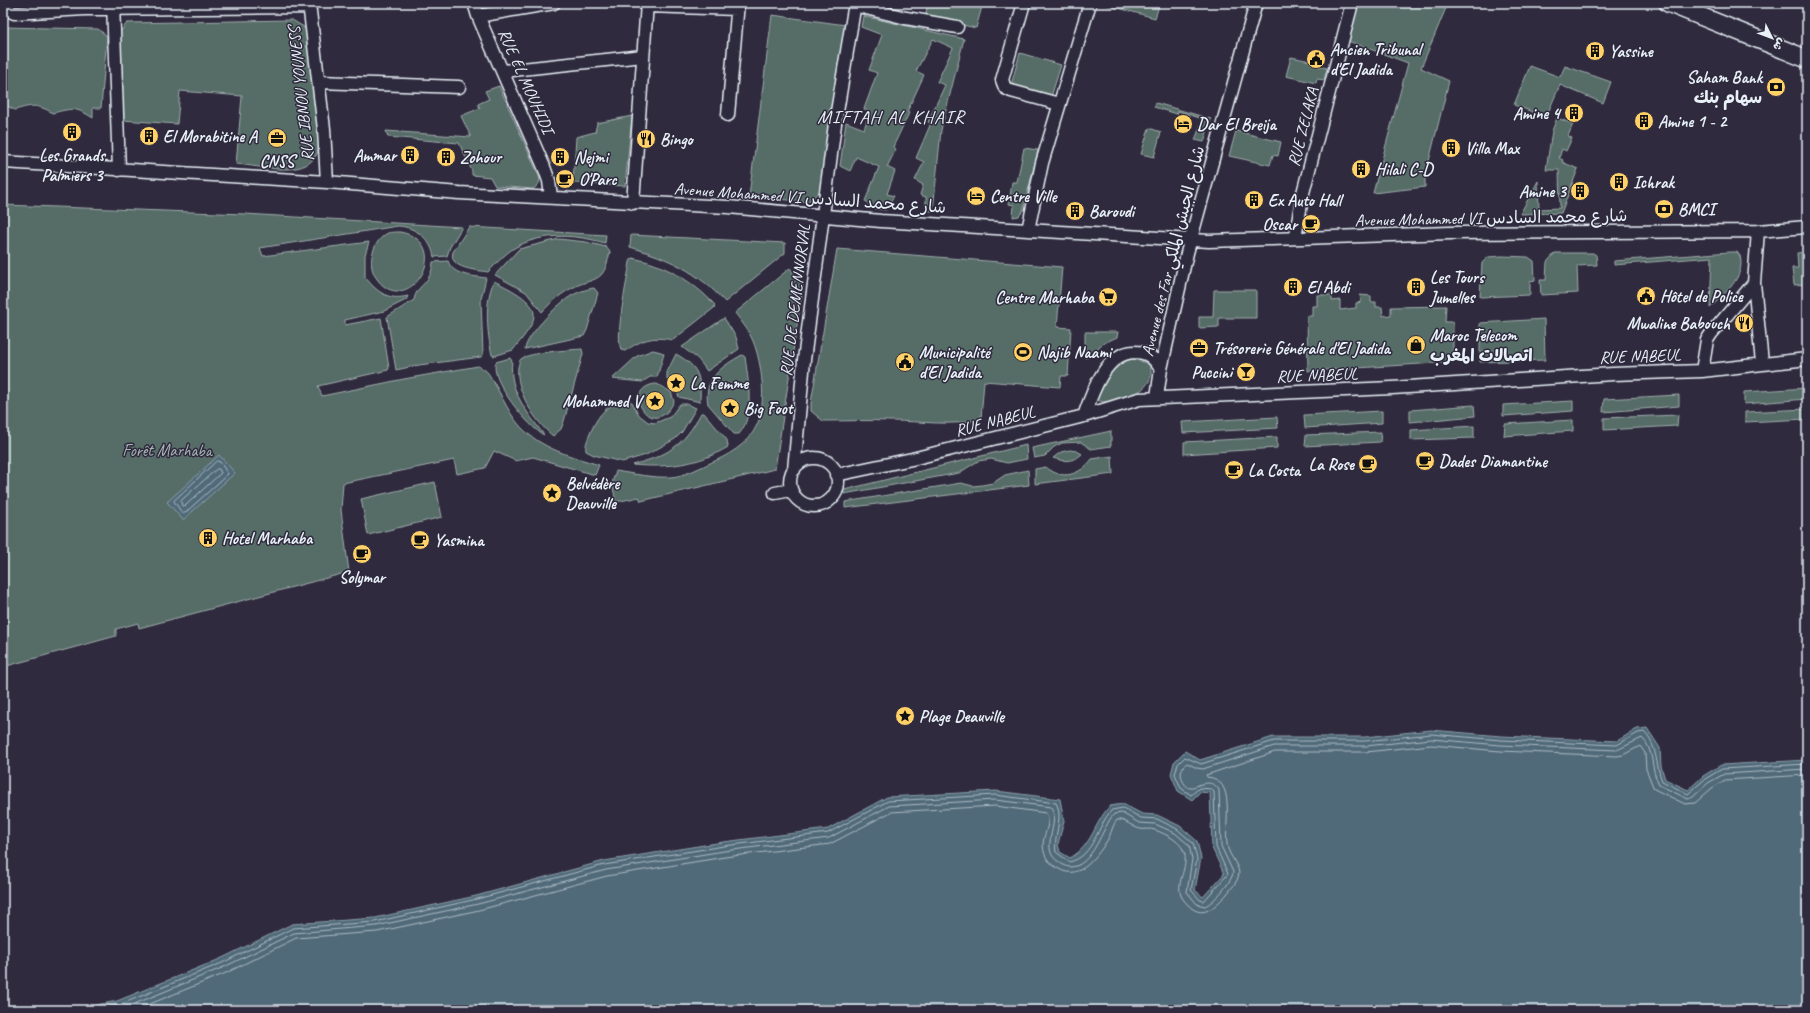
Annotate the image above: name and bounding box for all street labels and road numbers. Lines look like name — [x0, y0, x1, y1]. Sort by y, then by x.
street label: RUE IBNOU YOUNESS — [283, 22, 319, 163]
street label: RUE EL MOUHIDI — [494, 25, 560, 140]
street label: RUE ZELAKA — [1283, 85, 1323, 169]
street label: Avenue des Far شارع الجيش الملكي — [1137, 144, 1213, 359]
street label: Avenue Mohammed VI شارع محمد السادس — [673, 178, 947, 219]
street label: Avenue Mohammed VI شارع محمد السادس — [1355, 205, 1627, 232]
street label: RUE DE DEMENNORVAL — [775, 222, 815, 377]
street label: RUE NABEUL — [1599, 344, 1682, 368]
street label: RUE NABEUL — [1276, 363, 1359, 387]
street label: RUE NABEUL — [953, 401, 1038, 441]

